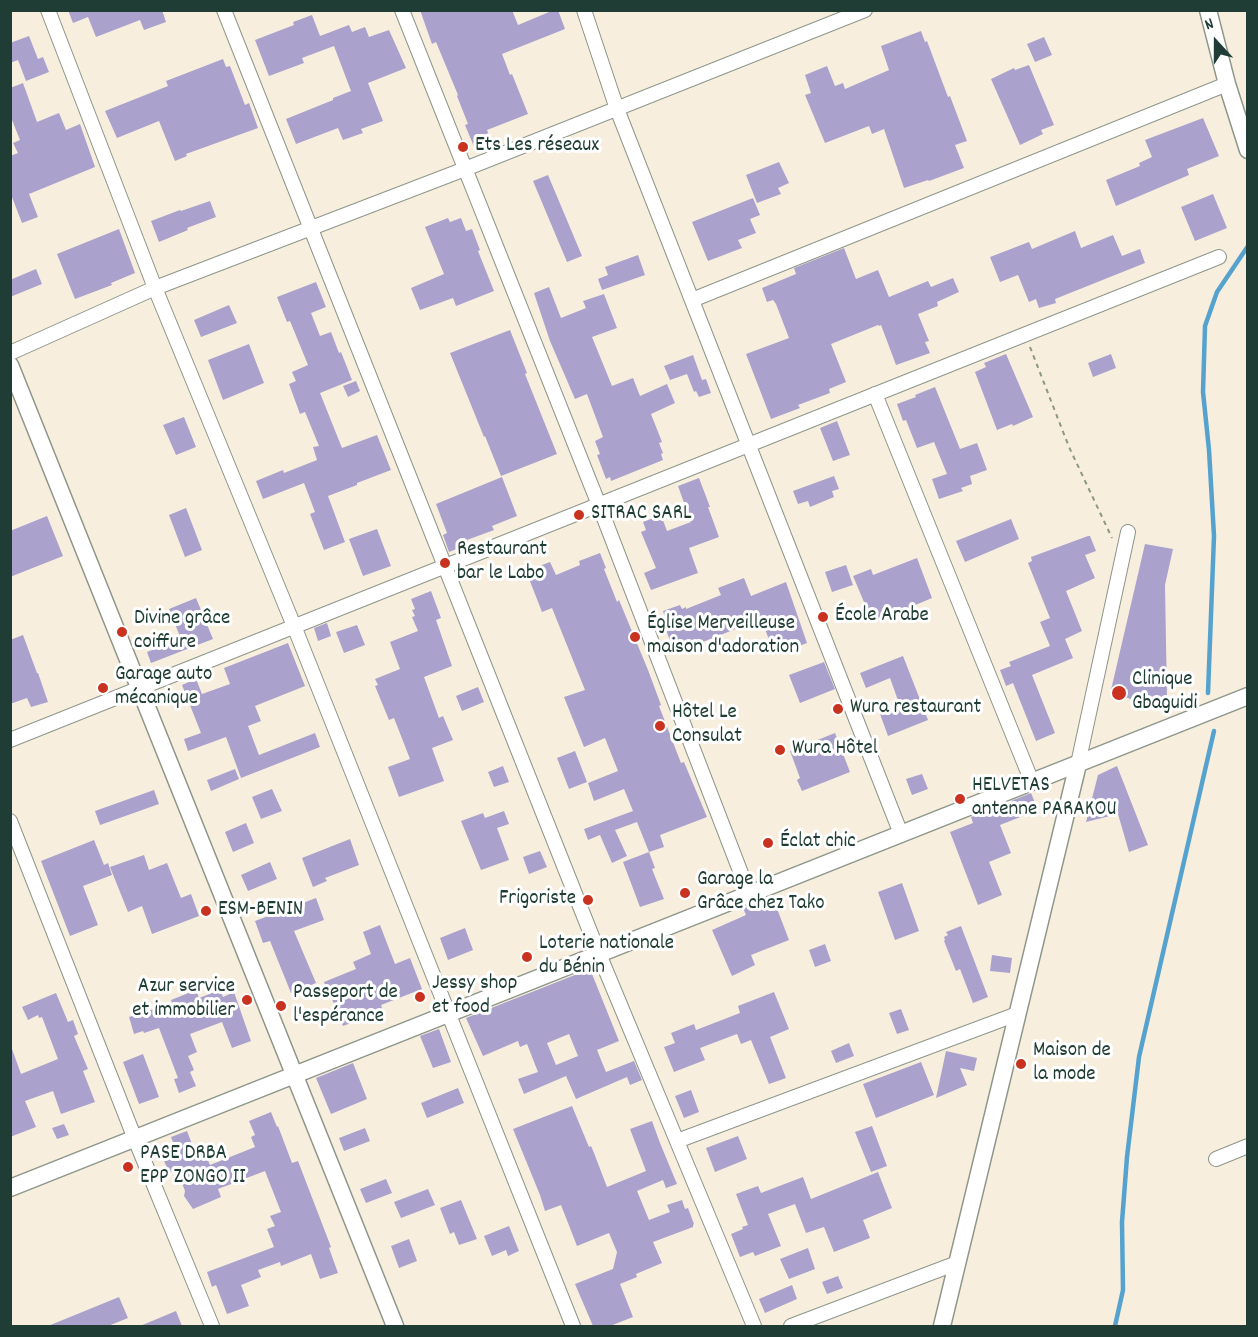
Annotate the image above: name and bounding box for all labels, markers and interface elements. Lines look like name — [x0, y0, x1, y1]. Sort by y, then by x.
north arrow — [1186, 12, 1246, 72]
text: N — [1202, 13, 1217, 37]
place label: Ets Les réseaux — [475, 134, 599, 160]
marker: Ets Les réseaux — [456, 140, 470, 154]
place label: SITRAC SARL — [591, 502, 692, 528]
marker: SITRAC SARL — [572, 508, 586, 522]
place label: Restaurant bar le Labo — [457, 538, 547, 588]
marker: Restaurant bar le Labo — [438, 556, 452, 570]
place label: École Arabe — [835, 604, 929, 630]
place label: Divine grâce coiffure — [134, 607, 230, 657]
marker: École Arabe — [816, 610, 830, 624]
place label: Église Merveilleuse maison d'adoration — [647, 612, 799, 662]
marker: Divine grâce coiffure — [115, 625, 129, 639]
marker: Église Merveilleuse maison d'adoration — [628, 630, 642, 644]
place label: Garage auto mécanique — [115, 663, 212, 713]
place label: Clinique Gbaguidi — [1132, 668, 1197, 718]
marker: Garage auto mécanique — [96, 681, 110, 695]
marker: Clinique Gbaguidi — [1110, 684, 1128, 702]
place label: Wura restaurant — [850, 696, 981, 722]
place label: Hôtel Le Consulat — [672, 701, 742, 751]
marker: Wura restaurant — [831, 702, 845, 716]
marker: Hôtel Le Consulat — [653, 719, 667, 733]
place label: Wura Hôtel — [792, 737, 878, 763]
marker: Wura Hôtel — [773, 743, 787, 757]
place label: HELVETAS antenne PARAKOU — [972, 774, 1117, 824]
marker: HELVETAS antenne PARAKOU — [953, 792, 967, 806]
place label: Éclat chic — [780, 830, 856, 856]
marker: Éclat chic — [761, 836, 775, 850]
place label: Garage la Grâce chez Tako — [697, 868, 825, 918]
marker: Garage la Grâce chez Tako — [678, 886, 692, 900]
place label: Frigoriste — [499, 887, 576, 913]
marker: Frigoriste — [581, 893, 595, 907]
place label: ESM-BENIN — [218, 898, 303, 924]
marker: ESM-BENIN — [199, 904, 213, 918]
place label: Loterie nationale du Bénin — [539, 932, 674, 982]
marker: Loterie nationale du Bénin — [520, 950, 534, 964]
place label: Jessy shop et food — [432, 972, 517, 1022]
place label: Azur service et immobilier — [132, 975, 235, 1025]
place label: Passeport de l'espérance — [293, 981, 398, 1031]
marker: Jessy shop et food — [413, 990, 427, 1004]
marker: Azur service et immobilier — [240, 993, 254, 1007]
marker: Passeport de l'espérance — [274, 999, 288, 1013]
place label: Maison de la mode — [1033, 1039, 1111, 1089]
marker: Maison de la mode — [1014, 1057, 1028, 1071]
place label: PASE DRBA EPP ZONGO II — [140, 1142, 246, 1192]
marker: PASE DRBA EPP ZONGO II — [121, 1160, 135, 1174]

